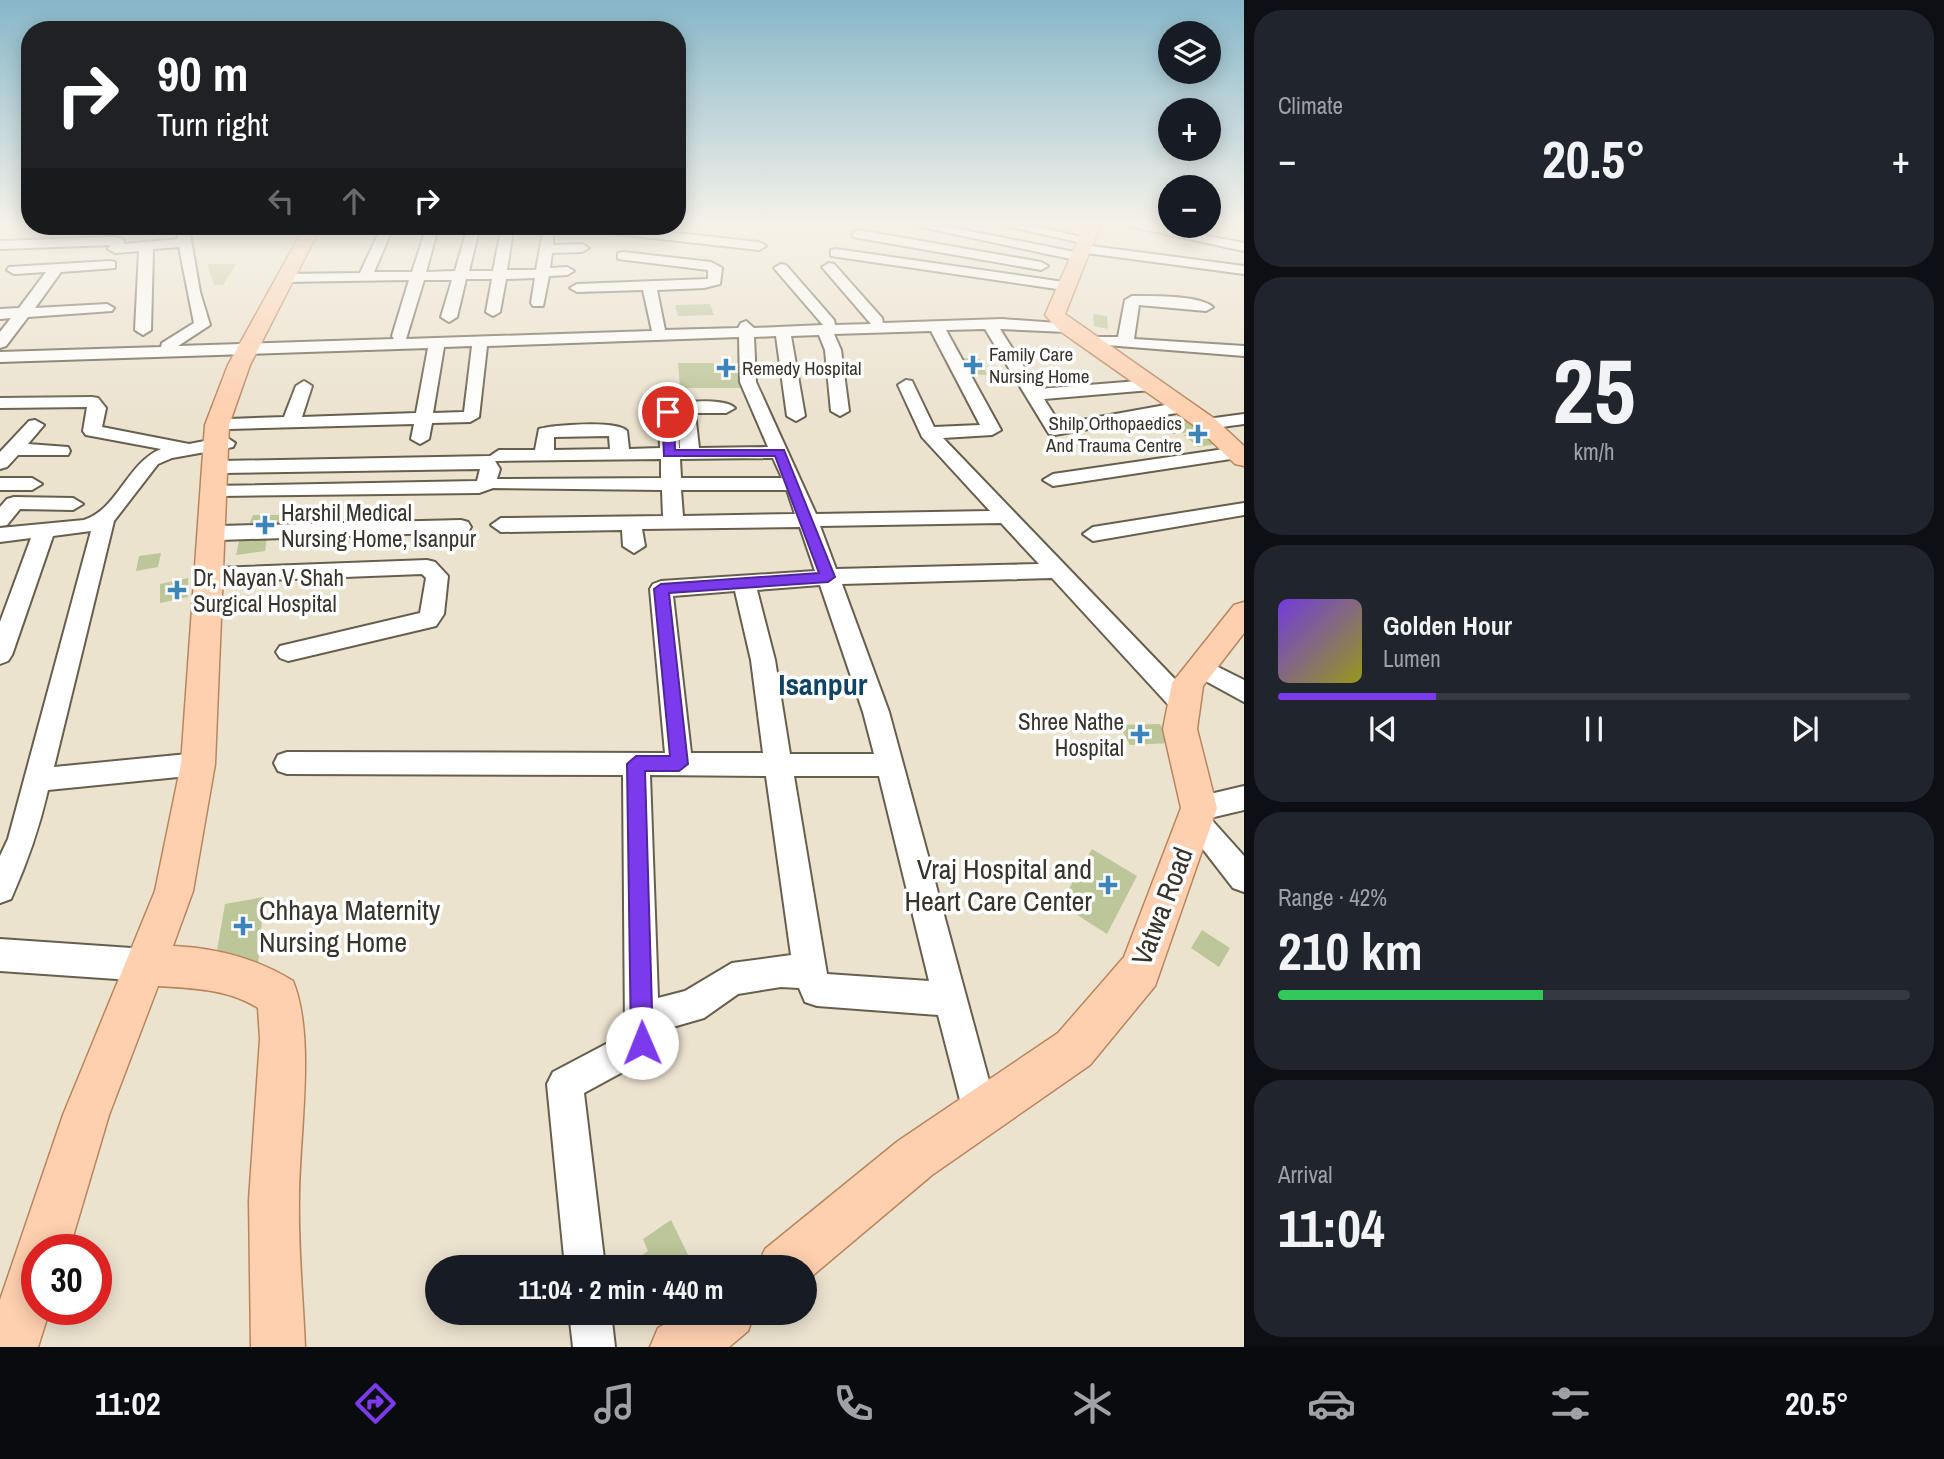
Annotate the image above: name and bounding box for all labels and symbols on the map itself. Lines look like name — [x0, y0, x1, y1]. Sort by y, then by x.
place label: Family Care Nursing Home — [989, 341, 1089, 389]
place label: Remedy Hospital — [742, 355, 862, 381]
marker: Family Care Nursing Home — [963, 355, 983, 375]
marker: Remedy Hospital — [716, 358, 736, 378]
pin — [638, 382, 698, 442]
place label: Shilp Orthopaedics And Trauma Centre — [1045, 410, 1182, 458]
marker: Shilp Orthopaedics And Trauma Centre — [1188, 424, 1208, 444]
place label: Harshil Medical Nursing Home, Isanpur — [281, 497, 477, 554]
marker: Harshil Medical Nursing Home, Isanpur — [255, 515, 275, 535]
place label: Dr, Nayan V Shah Surgical Hospital — [193, 562, 344, 619]
marker: Dr, Nayan V Shah Surgical Hospital — [167, 580, 187, 600]
district label: Isanpur — [779, 664, 868, 704]
place label: Shree Nathe Hospital — [1018, 706, 1124, 763]
marker: Shree Nathe Hospital — [1130, 724, 1150, 744]
street label: Vatwa Road — [1122, 842, 1202, 970]
place label: Vraj Hospital and Heart Care Center — [904, 850, 1092, 920]
marker: Vraj Hospital and Heart Care Center — [1098, 875, 1118, 895]
place label: Chhaya Maternity Nursing Home — [259, 891, 441, 961]
marker: Chhaya Maternity Nursing Home — [233, 916, 253, 936]
position arrow — [605, 1006, 679, 1080]
speed limit sign: 30 — [21, 1234, 112, 1325]

